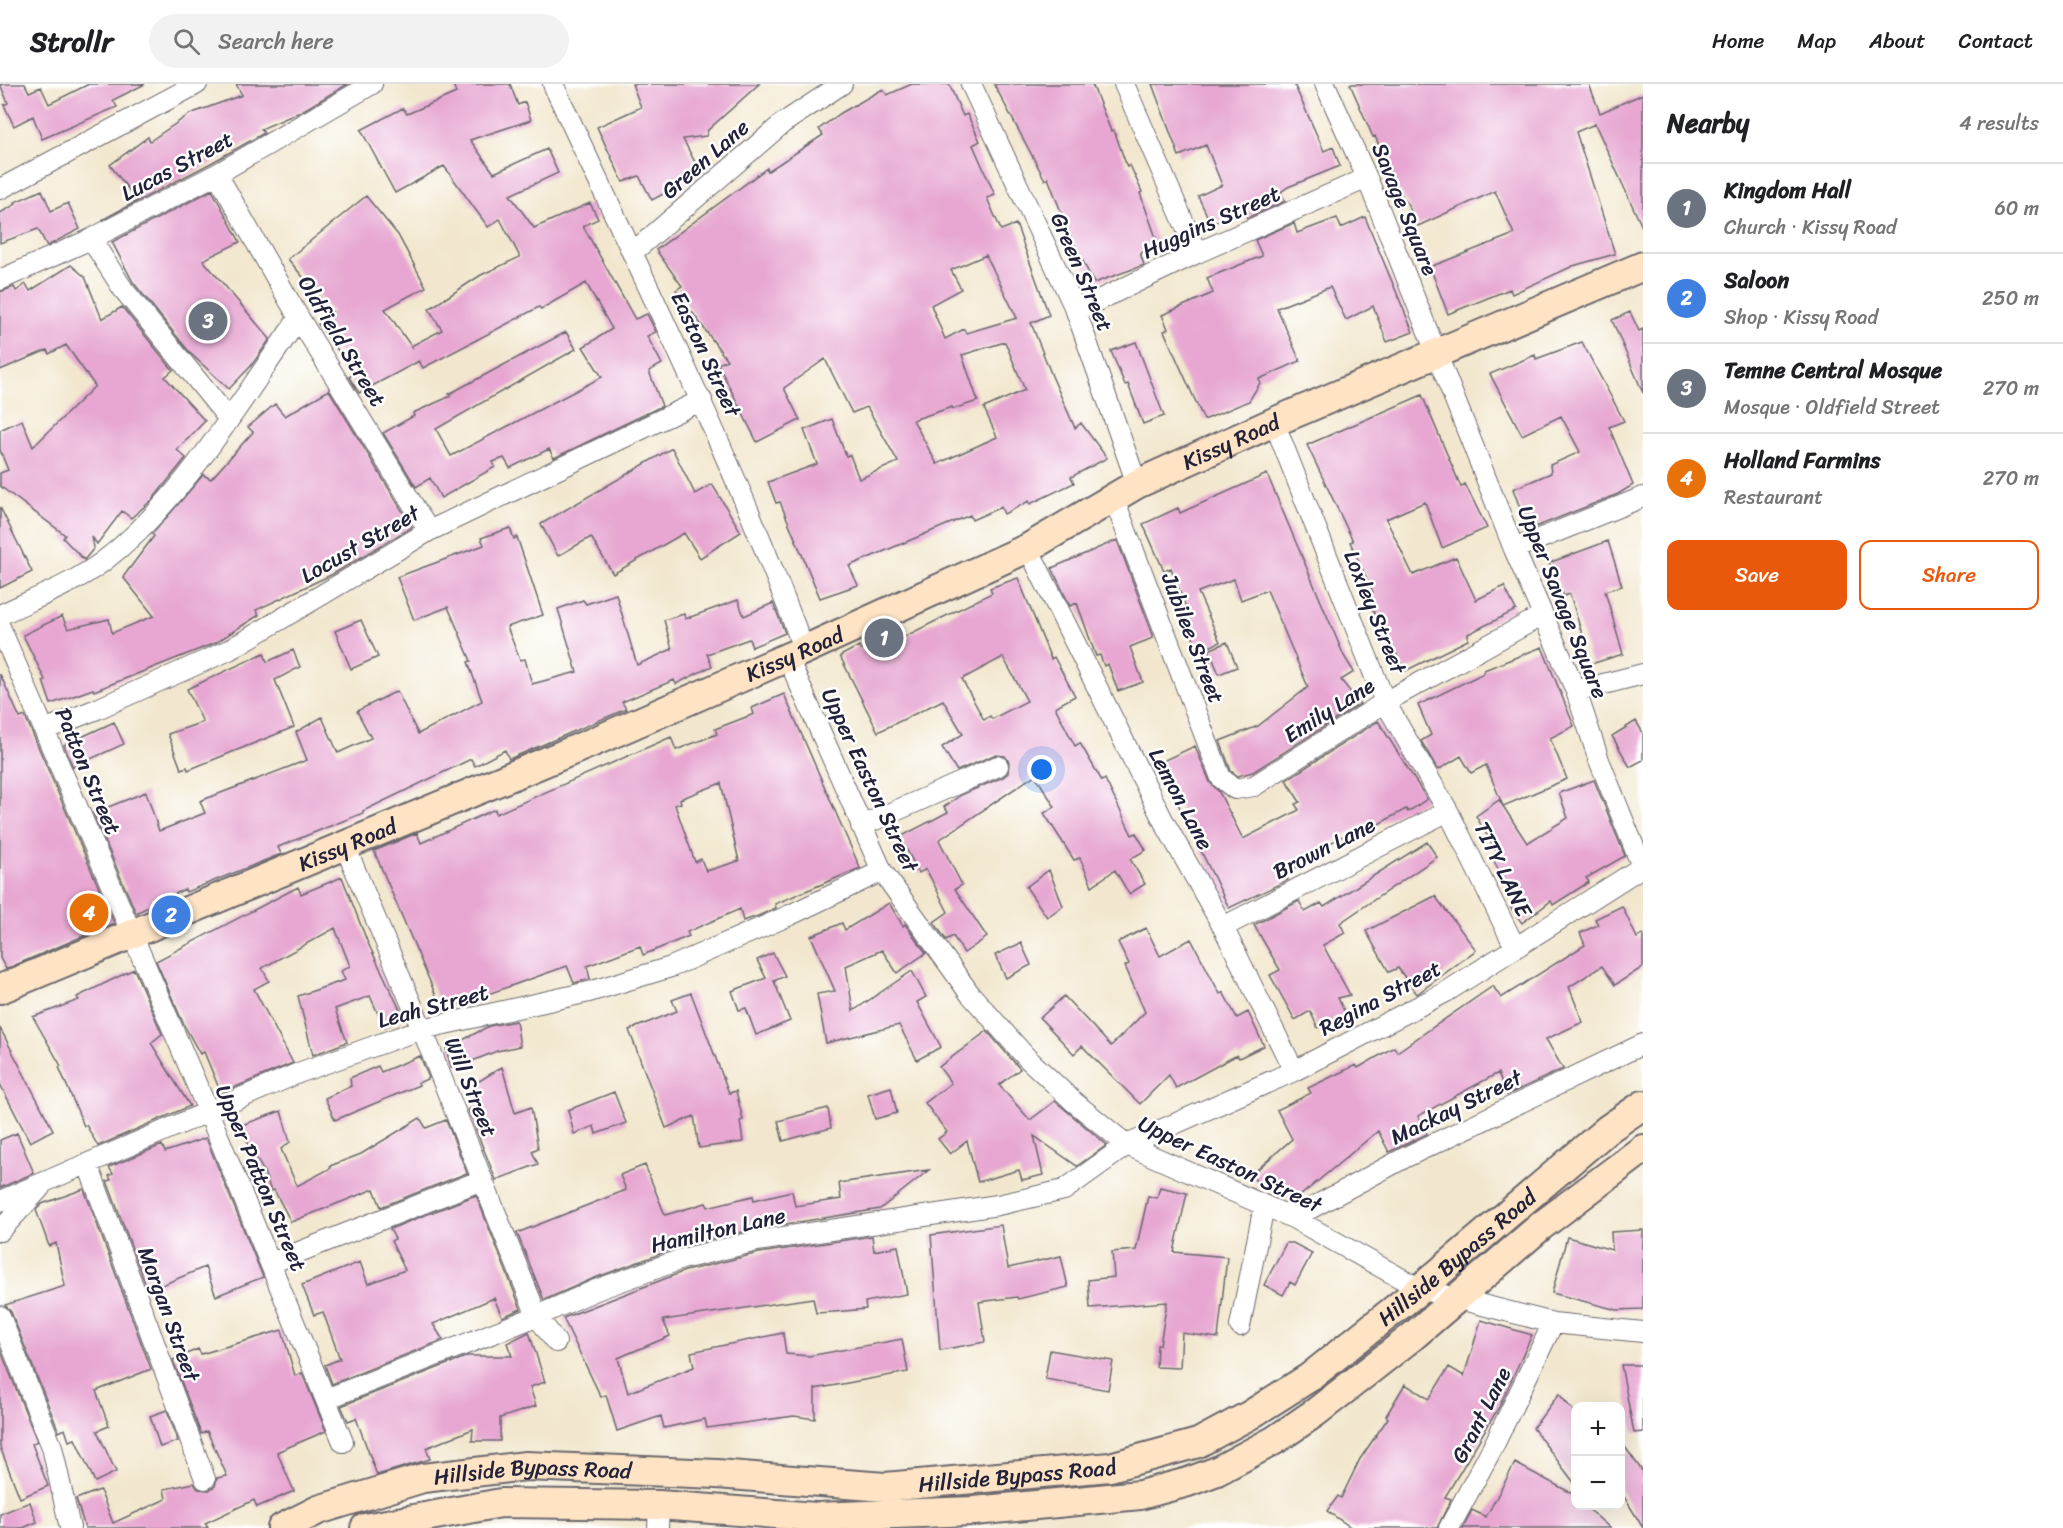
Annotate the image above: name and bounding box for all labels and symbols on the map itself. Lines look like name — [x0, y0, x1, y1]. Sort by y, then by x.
street label: Green Lane — [652, 109, 758, 209]
street label: Lucas Street — [114, 120, 241, 212]
street label: Savage Square — [1361, 137, 1450, 282]
street label: Huggins Street — [1135, 174, 1287, 270]
street label: Green Street — [1039, 206, 1125, 338]
street label: Oldfield Street — [287, 268, 397, 415]
street label: Easton Street — [660, 285, 753, 424]
pin: 3 — [188, 298, 228, 344]
street label: Kissy Road — [1175, 402, 1287, 481]
street label: Locust Street — [293, 493, 428, 594]
street label: Upper Savage Square — [1506, 499, 1620, 705]
street label: Loxley Street — [1333, 544, 1418, 681]
street label: Jubilee Street — [1150, 566, 1236, 709]
street label: Kissy Road — [739, 615, 851, 693]
pin: 1 — [864, 616, 904, 660]
street label: Emily Lane — [1275, 666, 1383, 754]
street label: Upper Easton Street — [810, 681, 930, 880]
street label: Patton Street — [44, 701, 133, 841]
street label: Lemon Lane — [1138, 741, 1224, 857]
your location — [1027, 755, 1056, 784]
street label: Brown Lane — [1266, 805, 1382, 890]
street label: Kissy Road — [292, 806, 404, 882]
street label: TITY LANE — [1463, 814, 1544, 925]
pin: 4 — [70, 890, 109, 936]
pin: 2 — [152, 892, 190, 938]
street label: Regina Street — [1312, 949, 1449, 1047]
street label: Leah Street — [373, 972, 493, 1040]
street label: Will Street — [433, 1031, 509, 1143]
street label: Mackay Street — [1383, 1058, 1530, 1156]
street label: Upper Patton Street — [204, 1079, 318, 1278]
street label: Upper Easton Street — [1131, 1104, 1330, 1224]
street label: Hillside Bypass Road — [1368, 1177, 1546, 1336]
street label: Hamilton Lane — [647, 1196, 789, 1264]
street label: Morgan Street — [127, 1241, 212, 1388]
street label: Grant Lane — [1440, 1360, 1522, 1470]
street label: Hillside Bypass Road — [431, 1446, 634, 1496]
street label: Hillside Bypass Road — [917, 1446, 1122, 1503]

